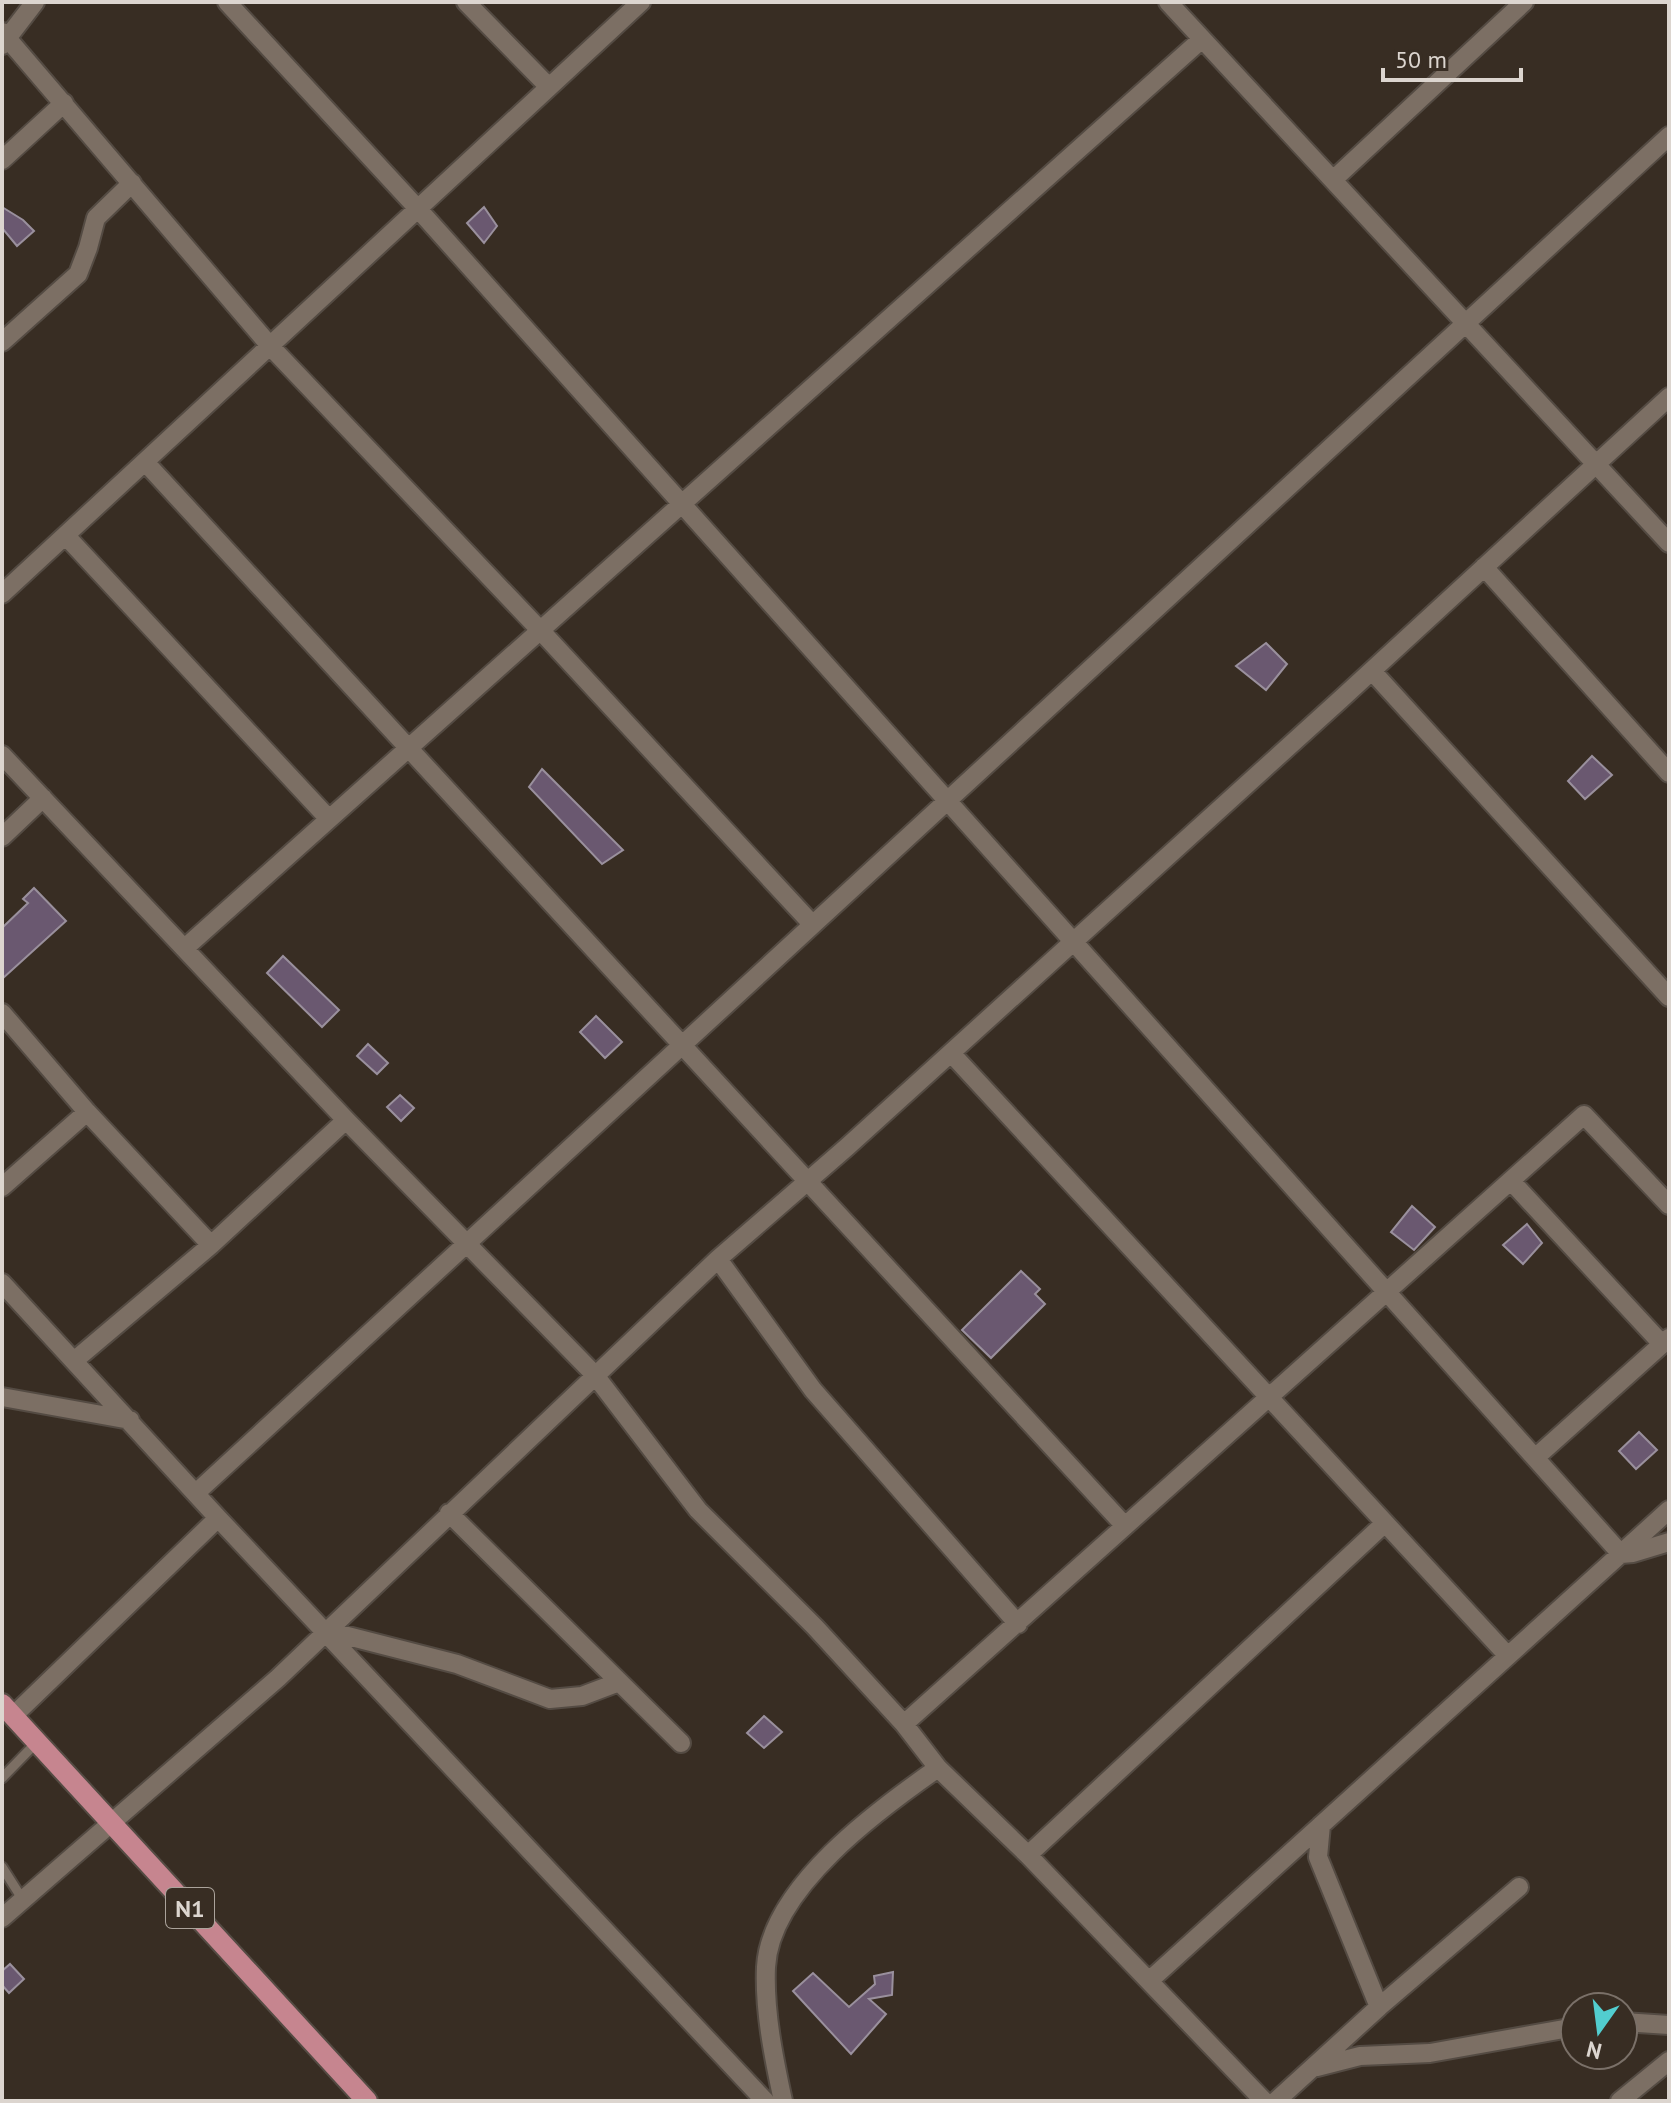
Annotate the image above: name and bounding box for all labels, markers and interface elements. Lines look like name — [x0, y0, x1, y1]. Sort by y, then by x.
scale bar — [1383, 32, 1521, 82]
text: 50 m — [1395, 44, 1447, 75]
road number: N1 — [166, 1888, 214, 1928]
north arrow — [1559, 1991, 1639, 2071]
text: N — [1584, 2035, 1605, 2066]

